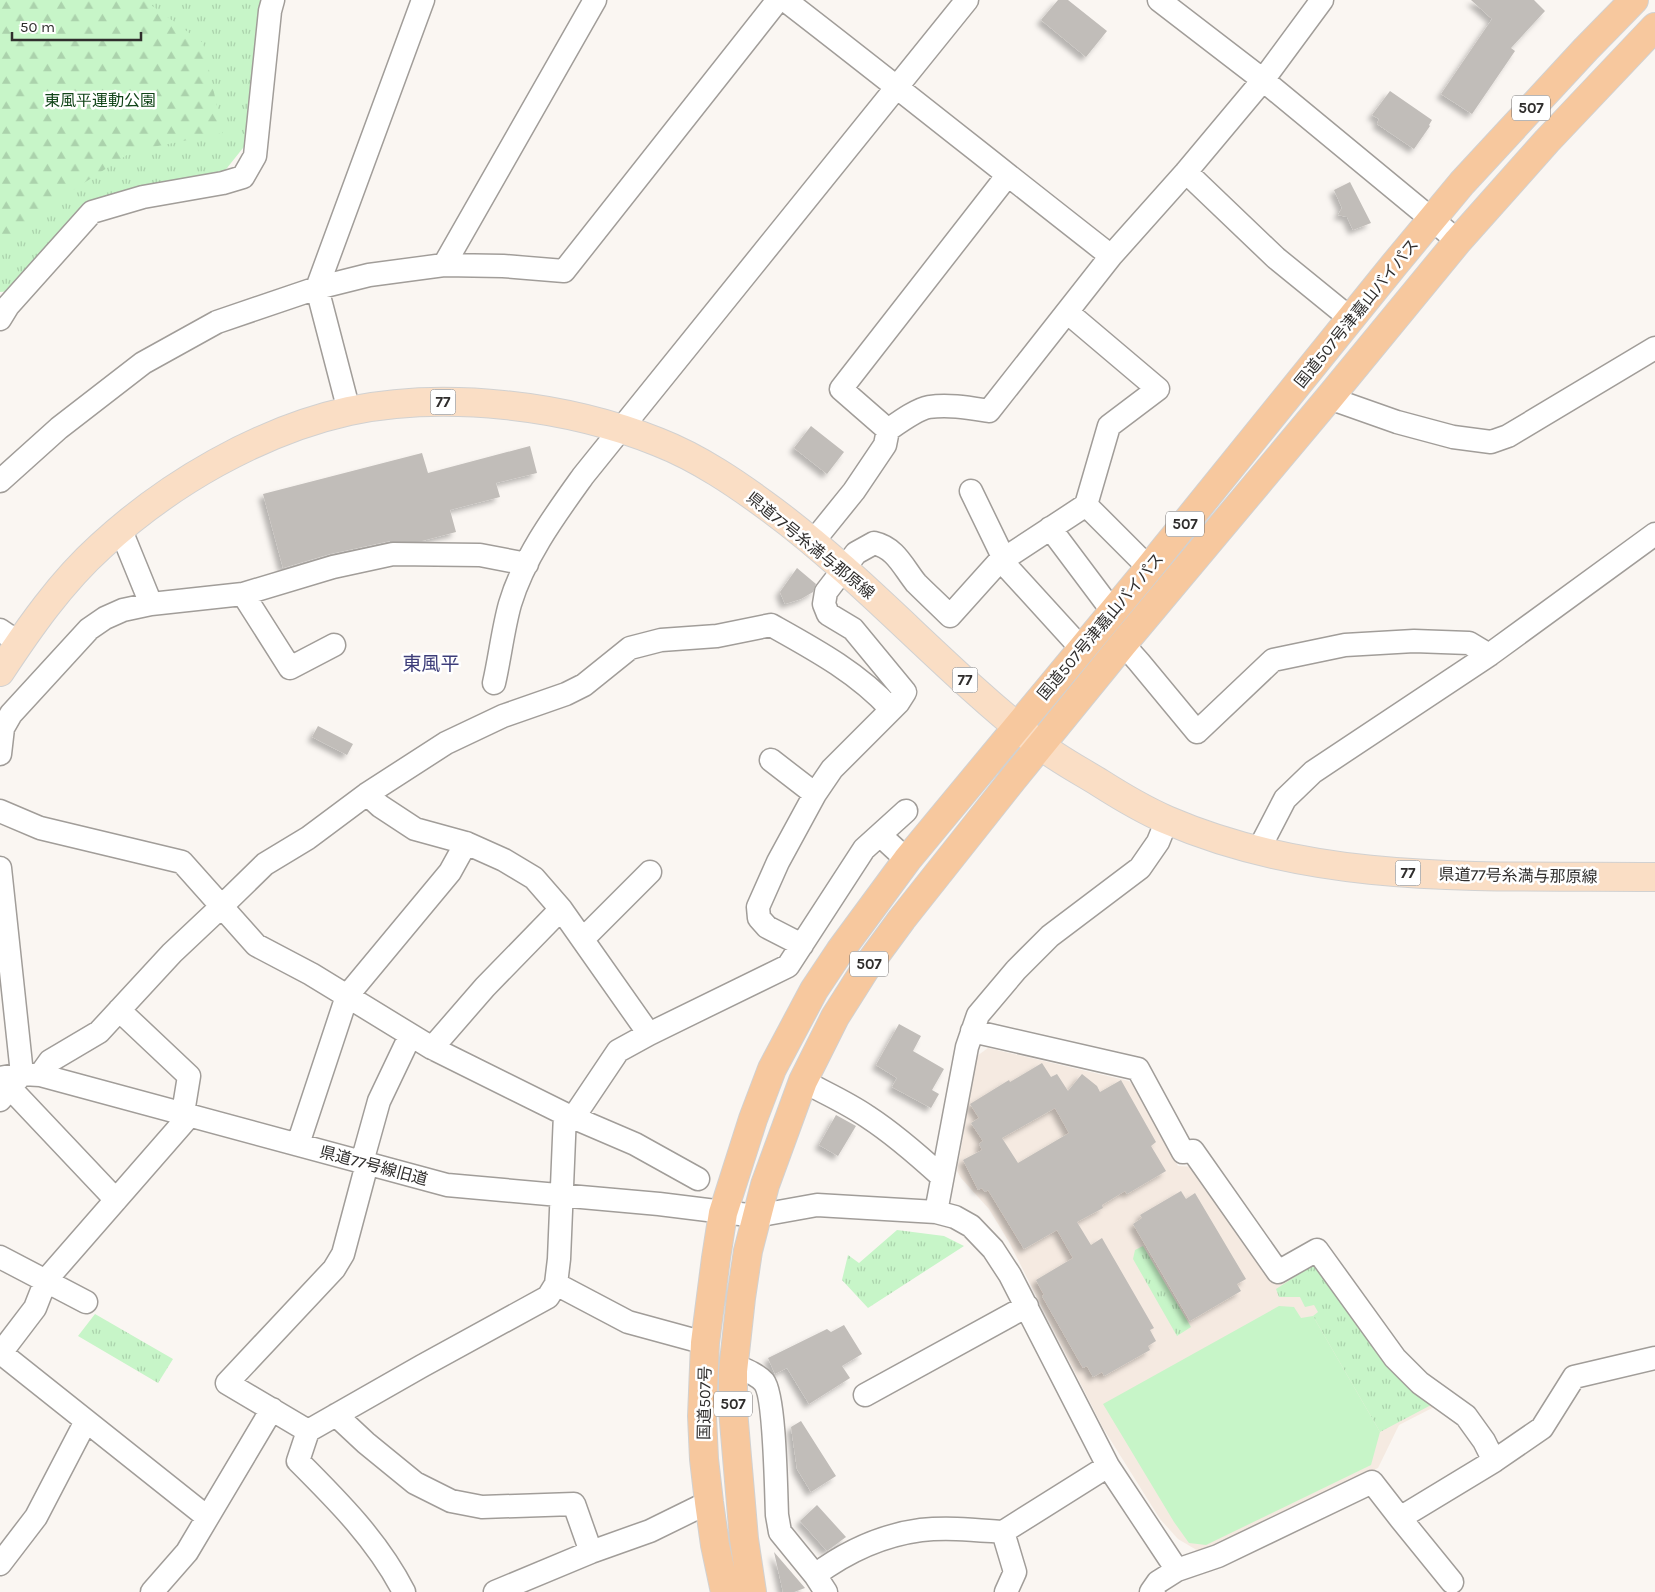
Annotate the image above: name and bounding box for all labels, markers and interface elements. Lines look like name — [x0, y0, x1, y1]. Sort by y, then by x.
scale bar — [12, 10, 141, 42]
text: 50 m — [20, 18, 55, 36]
park label: 東風平運動公園 — [44, 91, 156, 110]
road number: 507 — [1512, 96, 1550, 120]
street label: 国道507号津嘉山バイパス — [1291, 235, 1422, 391]
road number: 77 — [430, 390, 456, 414]
street label: 県道77号糸満与那原線 — [743, 488, 878, 603]
road number: 507 — [1166, 512, 1204, 536]
street label: 国道507号津嘉山バイパス — [1033, 549, 1167, 704]
district label: 東風平 — [402, 653, 460, 675]
road number: 77 — [952, 668, 978, 692]
road number: 77 — [1396, 860, 1420, 886]
street label: 県道77号糸満与那原線 — [1438, 865, 1598, 886]
road number: 507 — [850, 952, 888, 976]
street label: 県道77号線旧道 — [318, 1142, 430, 1189]
street label: 国道507号 — [694, 1366, 715, 1440]
road number: 507 — [714, 1392, 752, 1416]

